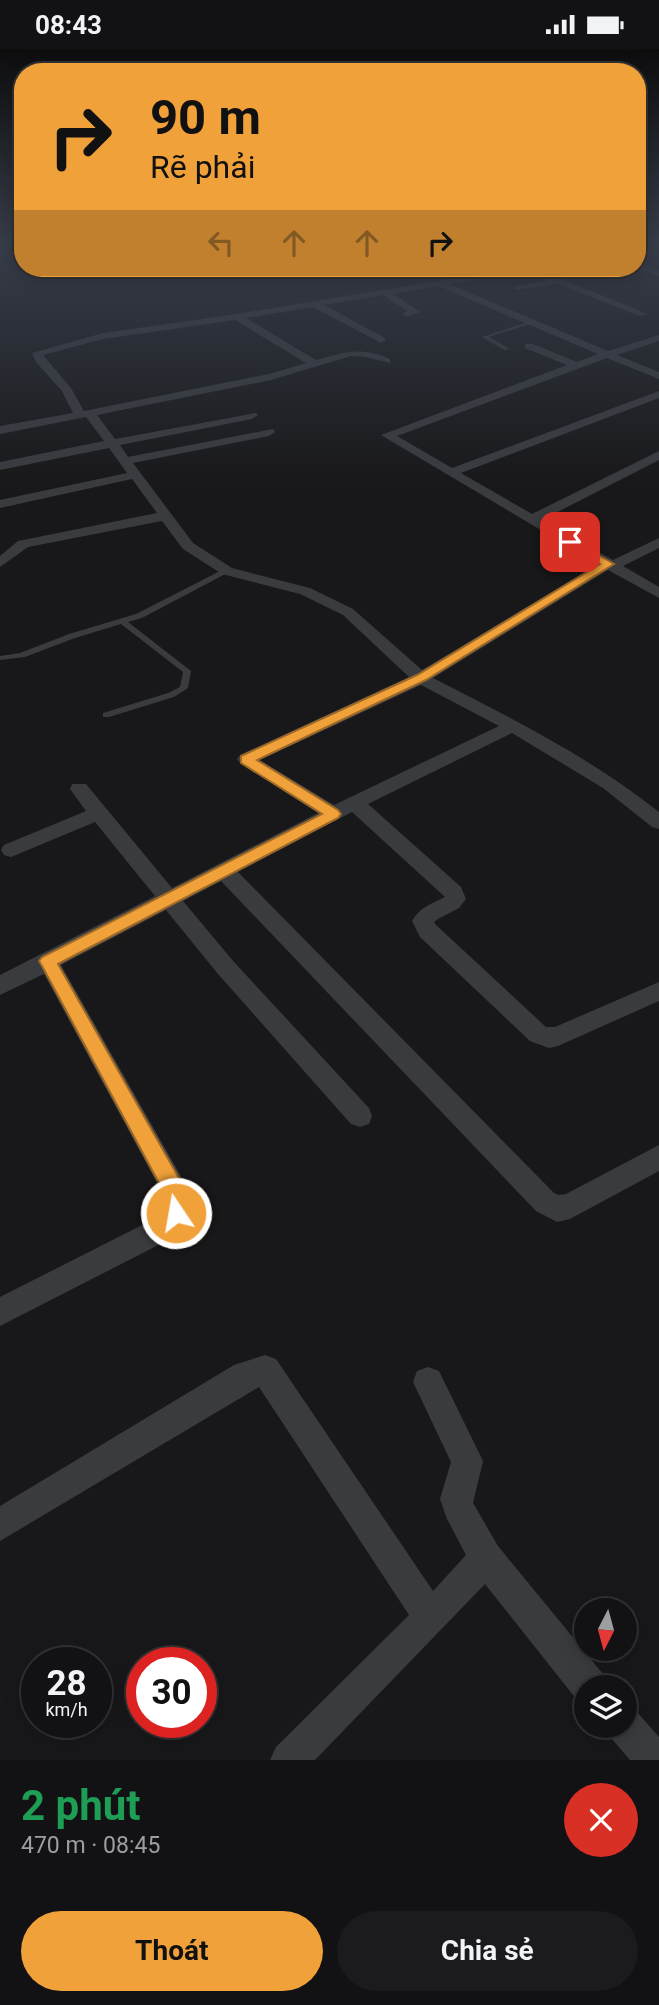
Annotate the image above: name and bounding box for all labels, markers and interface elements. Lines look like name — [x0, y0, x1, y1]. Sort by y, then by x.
text: 08:43 — [35, 10, 102, 40]
text: 90 m — [150, 89, 261, 146]
icon: right — [35, 91, 126, 182]
text: Rẽ phải — [150, 148, 255, 186]
icon: left — [202, 224, 240, 262]
icon: ahead — [275, 224, 313, 262]
icon: ahead — [348, 224, 386, 262]
icon: right — [421, 224, 459, 262]
pin — [540, 512, 600, 572]
icon: arrive — [551, 523, 589, 561]
position arrow — [139, 1176, 213, 1250]
north arrow — [574, 1598, 637, 1661]
map controls — [574, 1598, 637, 1738]
speed limit sign: 30 — [126, 1647, 217, 1738]
text: 28 — [46, 1663, 87, 1704]
button: layers — [574, 1675, 637, 1738]
text: km/h — [45, 1699, 88, 1720]
text: 2 phút — [21, 1781, 140, 1830]
button: close — [564, 1783, 638, 1857]
text: 470 m · 08:45 — [21, 1832, 160, 1859]
button: Thoát — [21, 1911, 323, 1991]
button: Chia sẻ — [337, 1911, 638, 1991]

